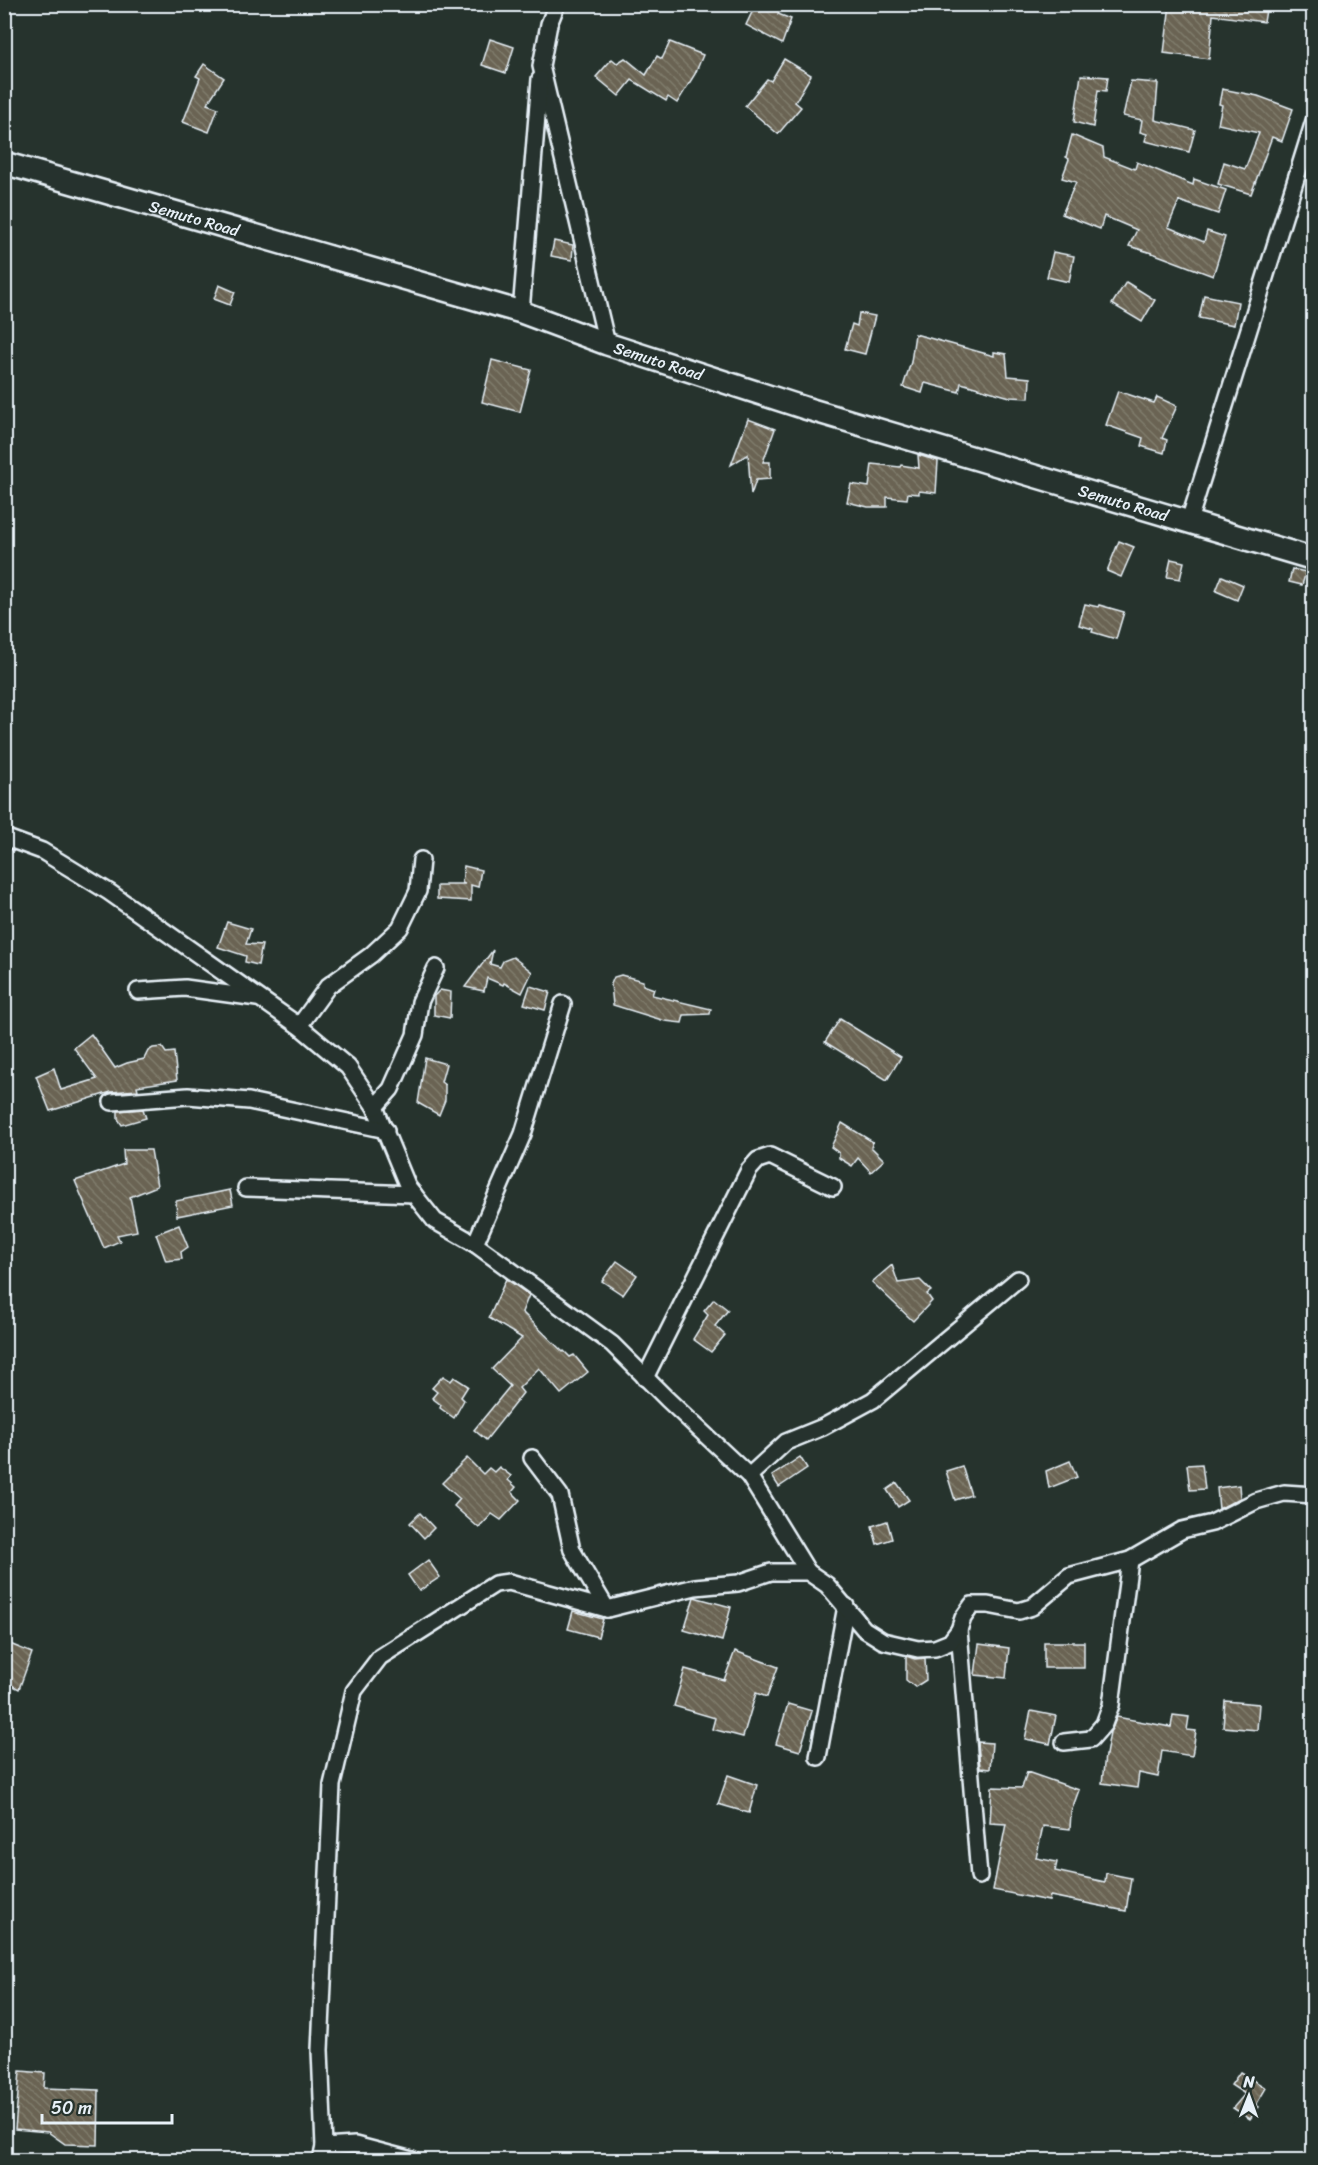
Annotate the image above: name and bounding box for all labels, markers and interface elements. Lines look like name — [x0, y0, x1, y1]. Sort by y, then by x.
street label: Semuto Road — [146, 191, 244, 245]
street label: Semuto Road — [610, 333, 709, 389]
street label: Semuto Road — [1075, 475, 1173, 530]
north arrow — [1219, 2066, 1279, 2126]
text: N — [1242, 2067, 1256, 2096]
scale bar — [42, 2087, 172, 2125]
text: 50 m — [51, 2092, 92, 2124]

